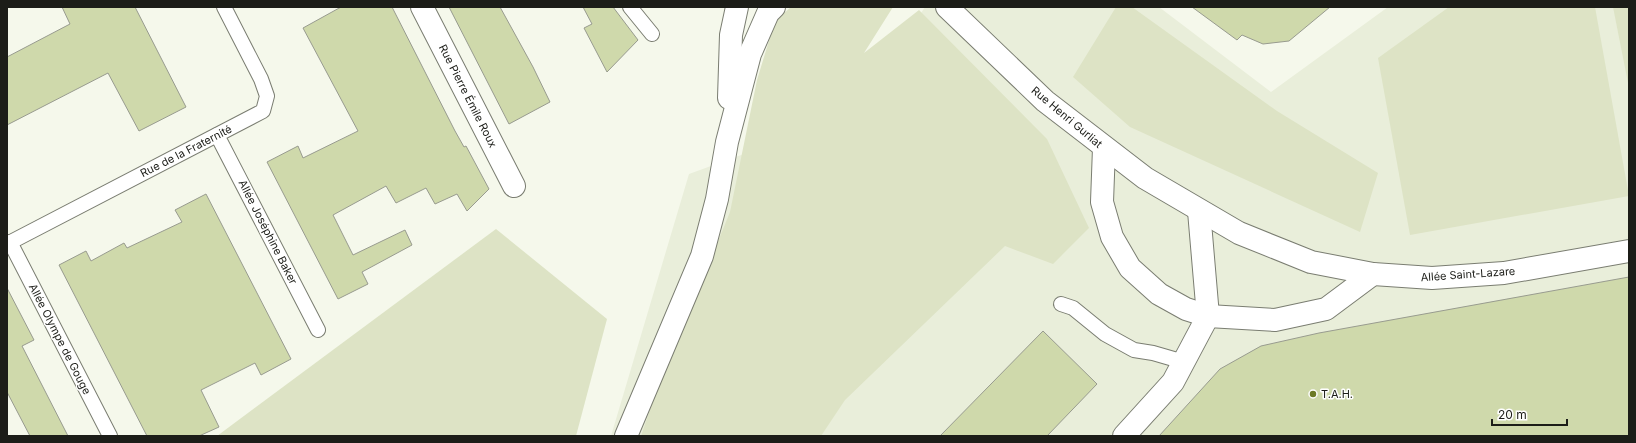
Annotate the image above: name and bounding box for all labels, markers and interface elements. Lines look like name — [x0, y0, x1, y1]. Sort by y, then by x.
street label: Rue Pierre Émile Roux — [436, 42, 500, 150]
street label: Rue Henri Gurliat — [1029, 83, 1106, 151]
street label: Rue de la Fraternité — [138, 122, 234, 180]
street label: Allée Joséphine Baker — [236, 177, 300, 287]
street label: Allée Saint-Lazare — [1420, 264, 1516, 284]
street label: Allée Olympe de Gouge — [26, 281, 94, 397]
place label: T.A.H. — [1321, 387, 1353, 401]
marker: T.A.H. — [1308, 389, 1318, 399]
scale bar — [1492, 401, 1567, 427]
text: 20 m — [1498, 407, 1527, 422]

